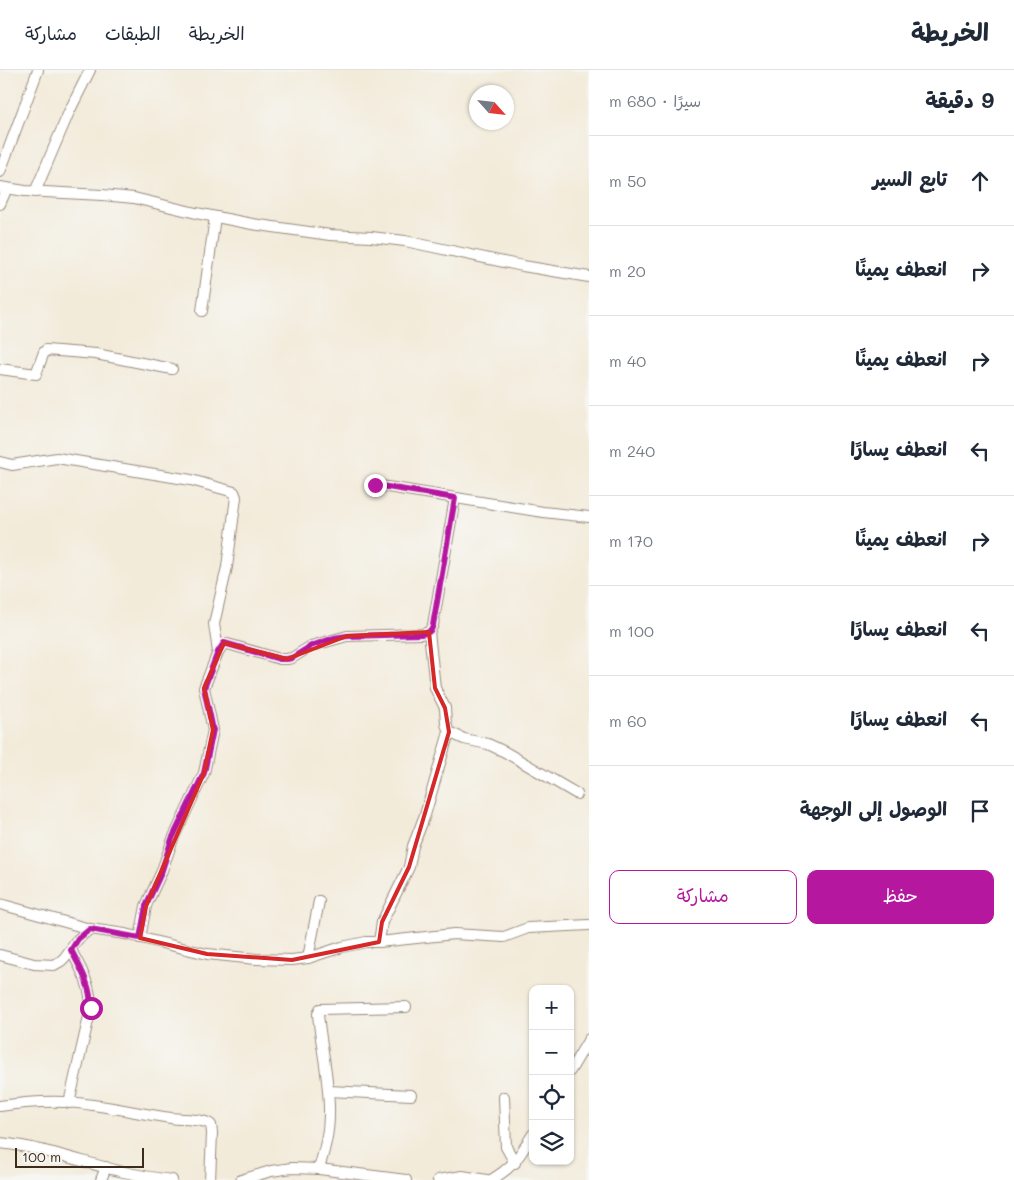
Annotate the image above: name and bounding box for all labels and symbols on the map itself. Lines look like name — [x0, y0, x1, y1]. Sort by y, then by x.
north arrow — [469, 85, 514, 130]
route end — [364, 474, 387, 497]
route start — [80, 997, 103, 1020]
scale bar — [15, 1145, 144, 1168]

